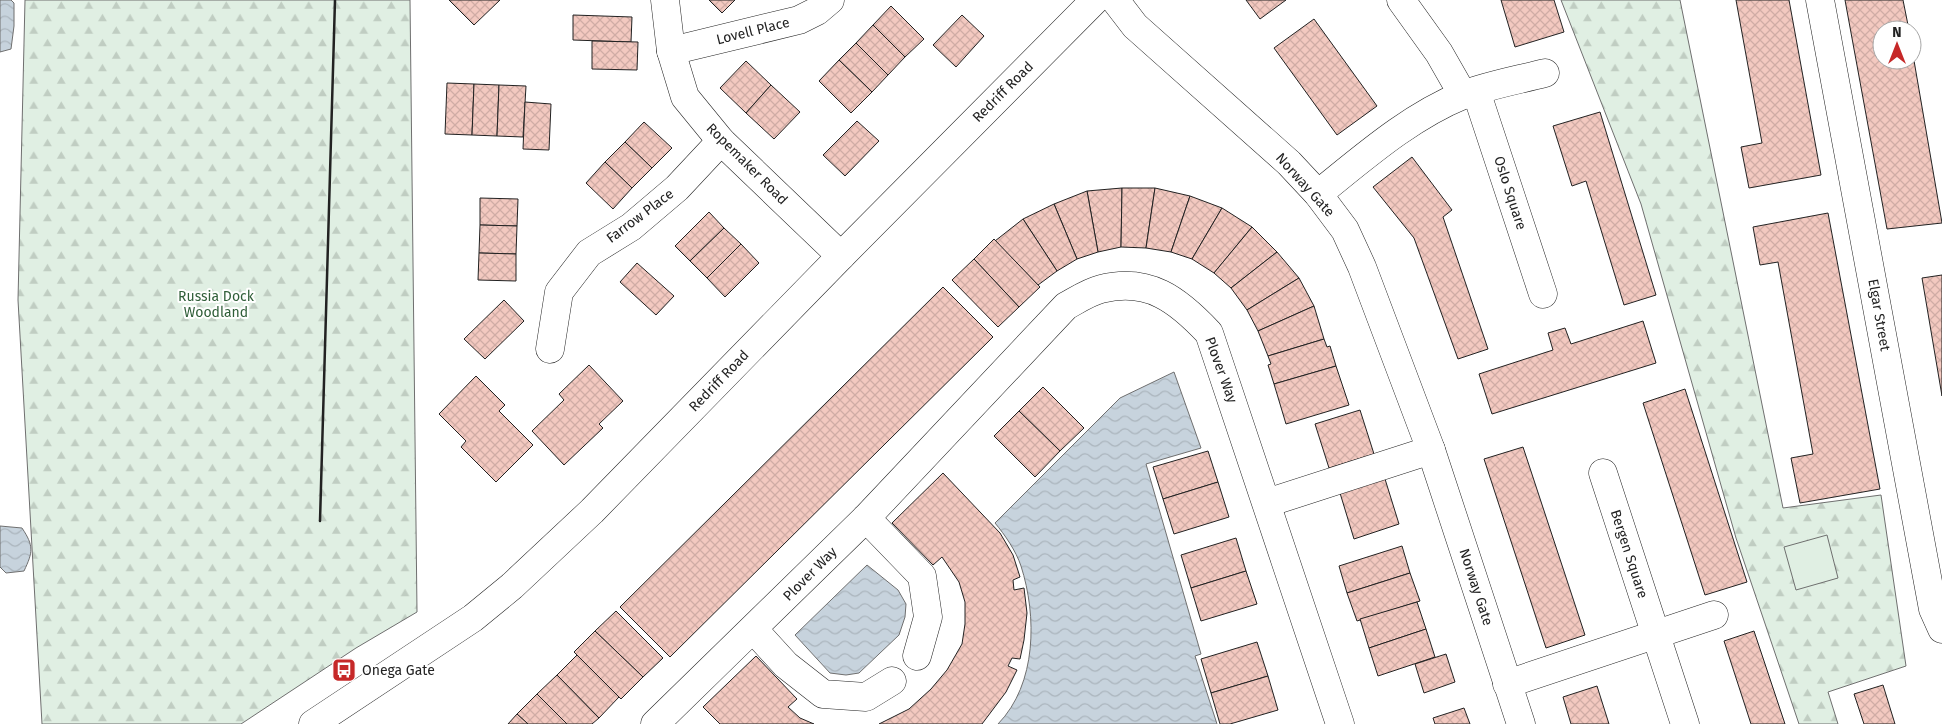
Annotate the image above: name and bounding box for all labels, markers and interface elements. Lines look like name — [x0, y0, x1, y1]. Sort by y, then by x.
street label: Lovell Place — [715, 14, 791, 48]
north arrow — [1872, 20, 1922, 70]
text: N — [1892, 24, 1902, 41]
street label: Redriff Road — [969, 58, 1037, 126]
street label: Ropemaker Road — [703, 120, 791, 208]
street label: Norway Gate — [1272, 150, 1338, 220]
street label: Oslo Square — [1490, 154, 1530, 232]
street label: Farrow Place — [603, 185, 677, 247]
street label: Elgar Street — [1864, 277, 1894, 353]
park label: Russia Dock Woodland — [178, 288, 255, 321]
street label: Plover Way — [1201, 335, 1241, 406]
street label: Redriff Road — [685, 347, 753, 415]
street label: Bergen Square — [1607, 507, 1651, 601]
street label: Plover Way — [780, 543, 841, 604]
street label: Norway Gate — [1456, 546, 1496, 628]
bus stop icon: Onega Gate — [331, 657, 357, 683]
place label: Onega Gate — [362, 662, 435, 679]

